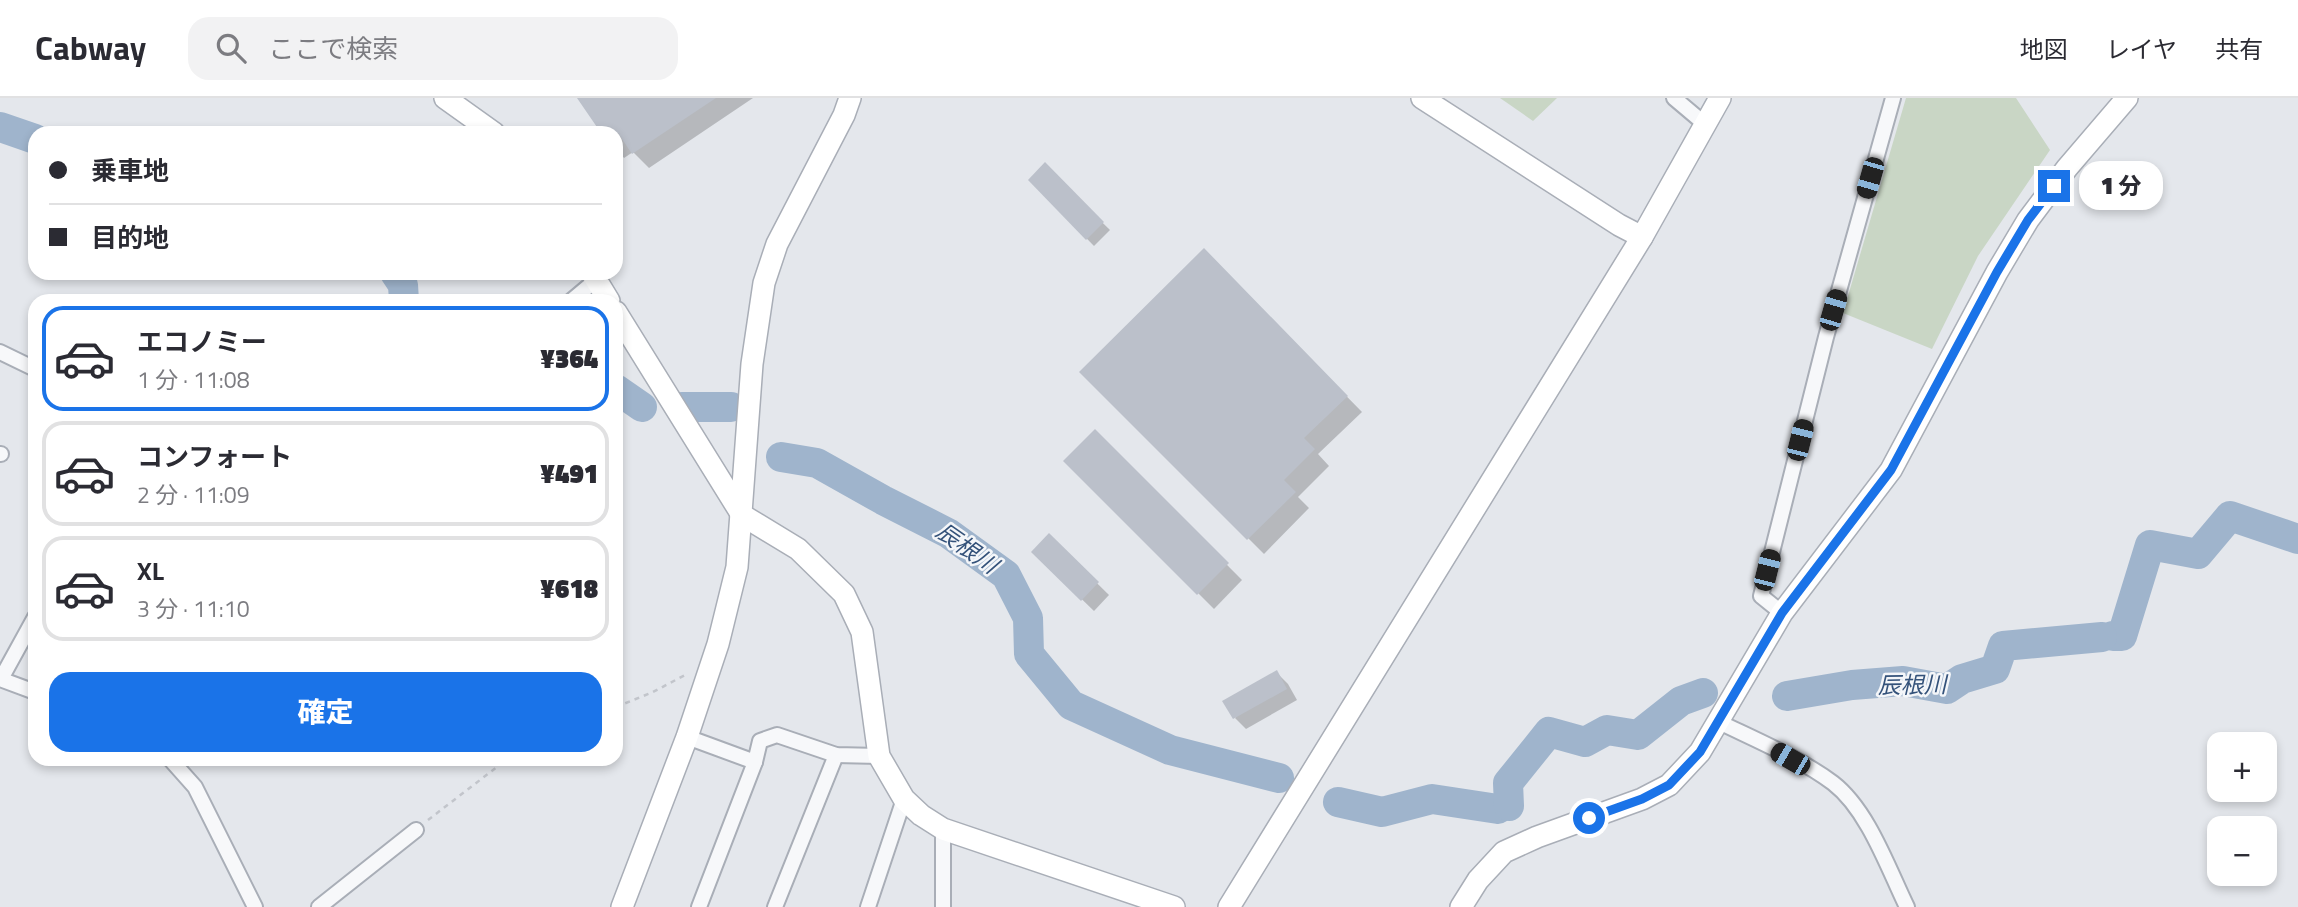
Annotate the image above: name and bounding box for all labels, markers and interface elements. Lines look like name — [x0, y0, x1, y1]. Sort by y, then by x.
search box — [188, 17, 678, 80]
text: Cabway — [35, 23, 146, 73]
icon: search — [212, 29, 250, 67]
text: ここで検索 — [268, 29, 398, 68]
text: 地図 — [2020, 31, 2068, 67]
text: レイヤ — [2106, 31, 2177, 67]
text: 共有 — [2215, 31, 2263, 67]
text: 乗車地 — [91, 151, 169, 190]
car — [1855, 155, 1886, 201]
callout: 1 分 — [2078, 162, 2162, 210]
text: 1 分 — [2101, 168, 2141, 203]
route end — [2038, 170, 2070, 202]
text: 目的地 — [91, 218, 169, 257]
car — [1818, 287, 1849, 333]
text: エコノミー — [137, 322, 267, 361]
icon: car — [53, 327, 116, 390]
text: ¥364 — [540, 339, 598, 378]
text: 1 分 · 11:08 — [137, 362, 250, 397]
car — [1785, 417, 1816, 463]
text: コンフォート — [137, 437, 292, 476]
icon: car — [53, 442, 116, 505]
text: ¥491 — [540, 454, 598, 493]
text: 2 分 · 11:09 — [137, 477, 250, 512]
water label: 辰根川 — [929, 513, 1008, 583]
car — [1752, 547, 1783, 593]
text: XL — [137, 551, 164, 590]
icon: car — [53, 557, 116, 620]
text: ¥618 — [540, 569, 598, 608]
text: 3 分 · 11:10 — [137, 591, 250, 626]
water label: 辰根川 — [1877, 666, 1950, 703]
button: 確定 — [49, 672, 602, 752]
map controls — [2207, 732, 2277, 886]
button: + — [2207, 732, 2277, 802]
car — [1767, 739, 1814, 779]
route start — [1573, 802, 1605, 834]
button: − — [2207, 816, 2277, 886]

